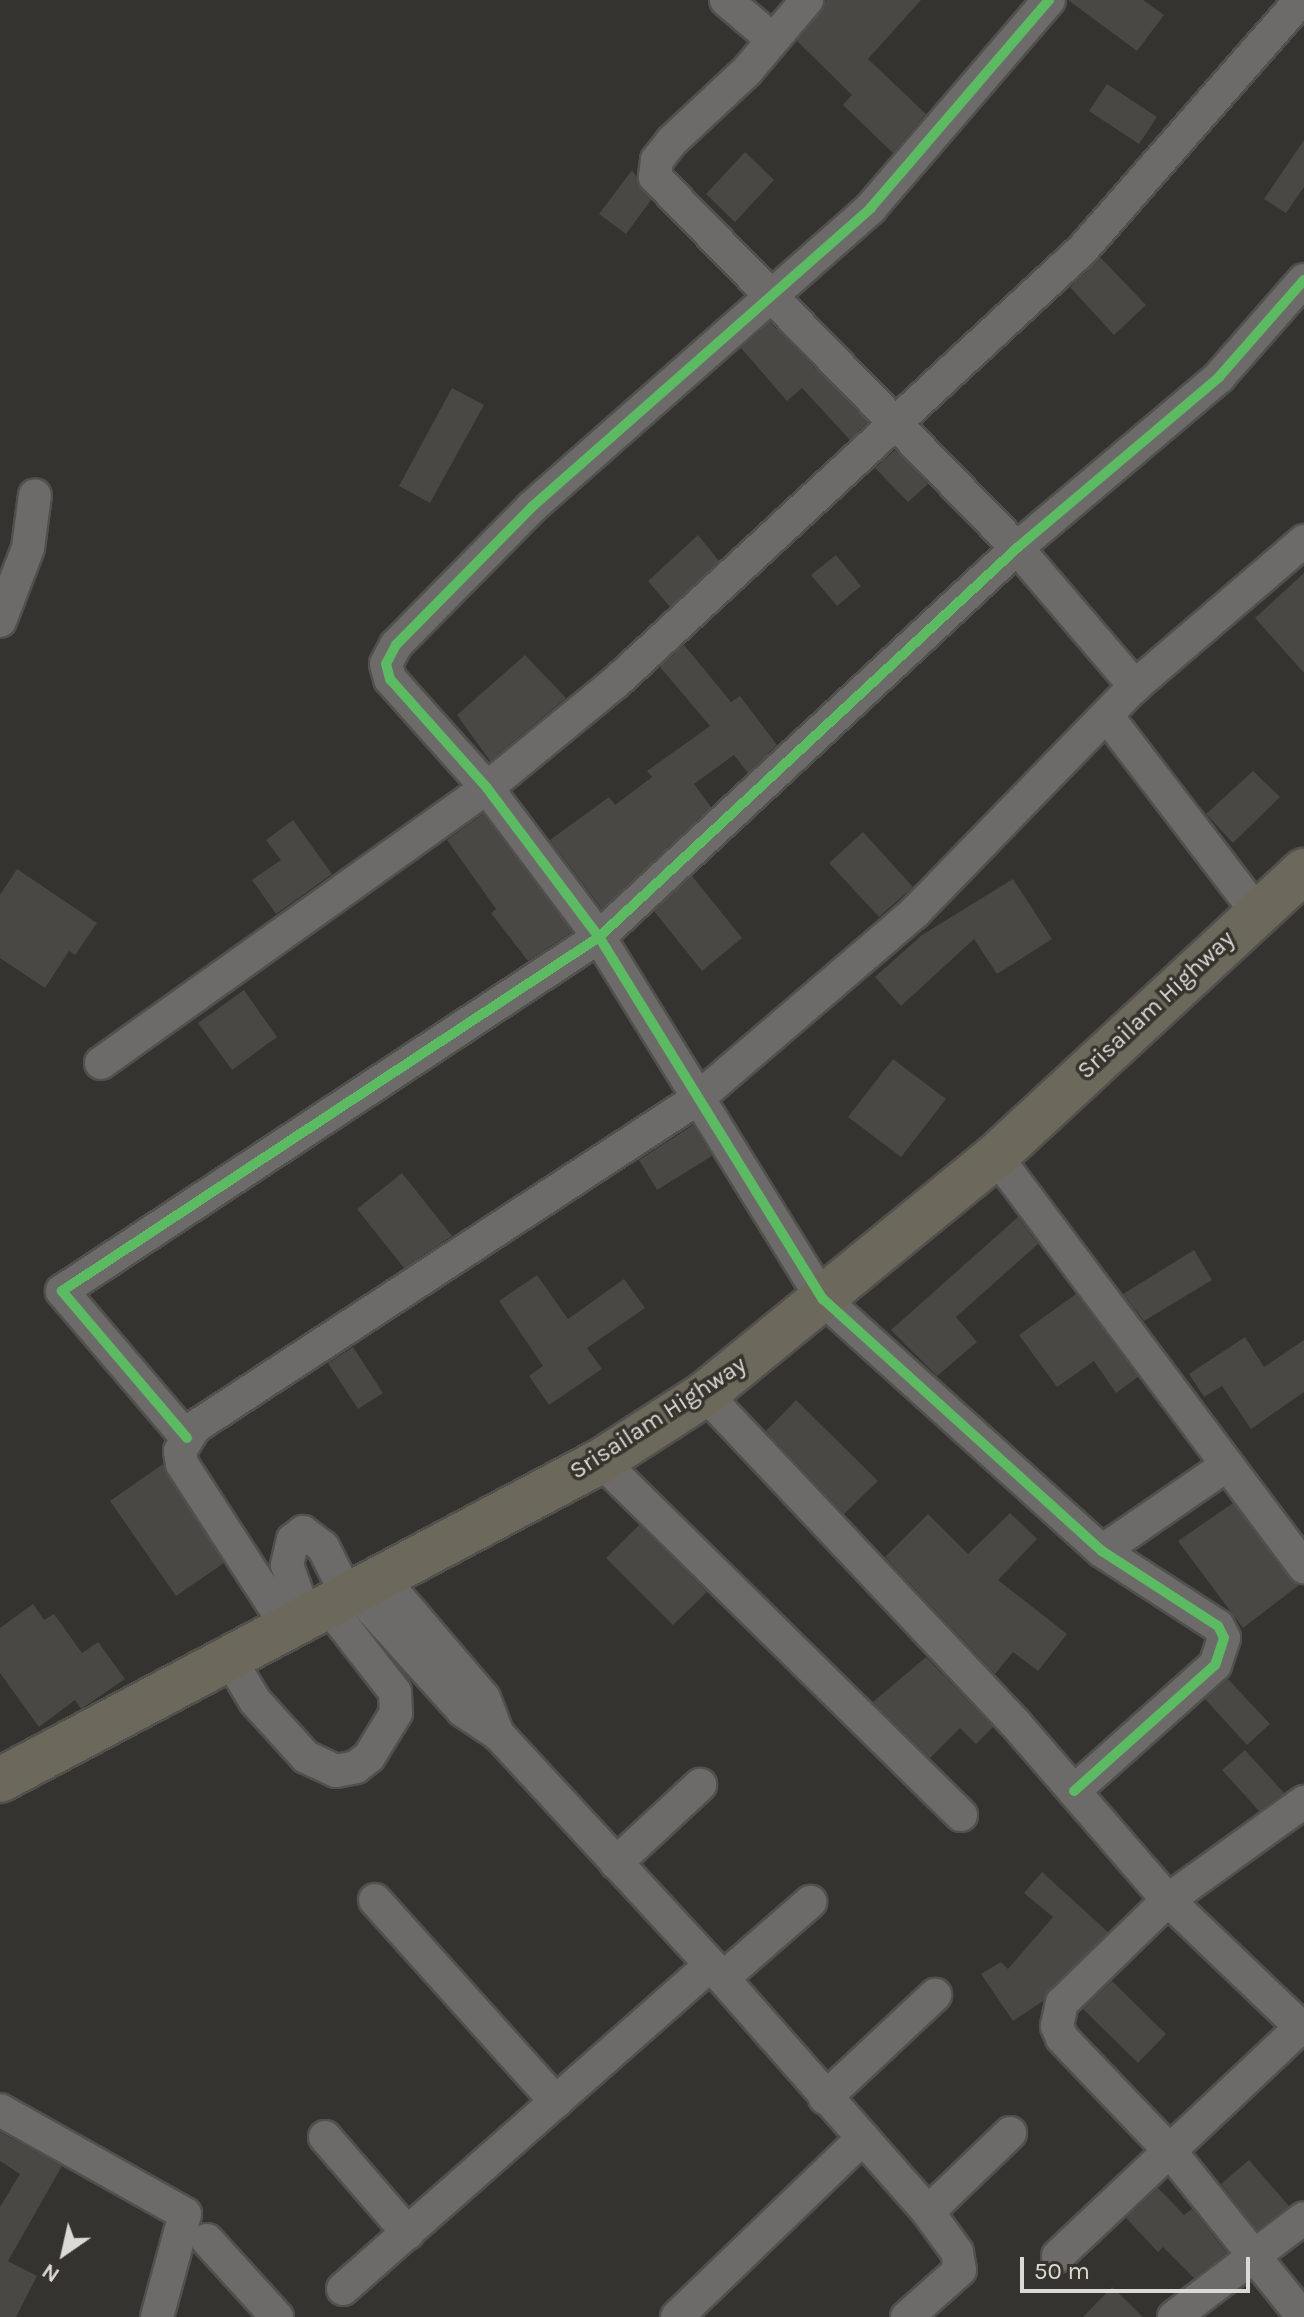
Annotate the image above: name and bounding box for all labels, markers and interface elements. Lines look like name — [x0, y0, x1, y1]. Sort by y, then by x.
street label: Srisailam Highway — [1071, 925, 1241, 1085]
street label: Srisailam Highway — [564, 1350, 752, 1486]
north arrow — [24, 2213, 104, 2293]
scale bar — [1024, 2241, 1254, 2291]
text: 50 m — [1034, 2257, 1090, 2285]
text: N — [37, 2258, 64, 2288]

